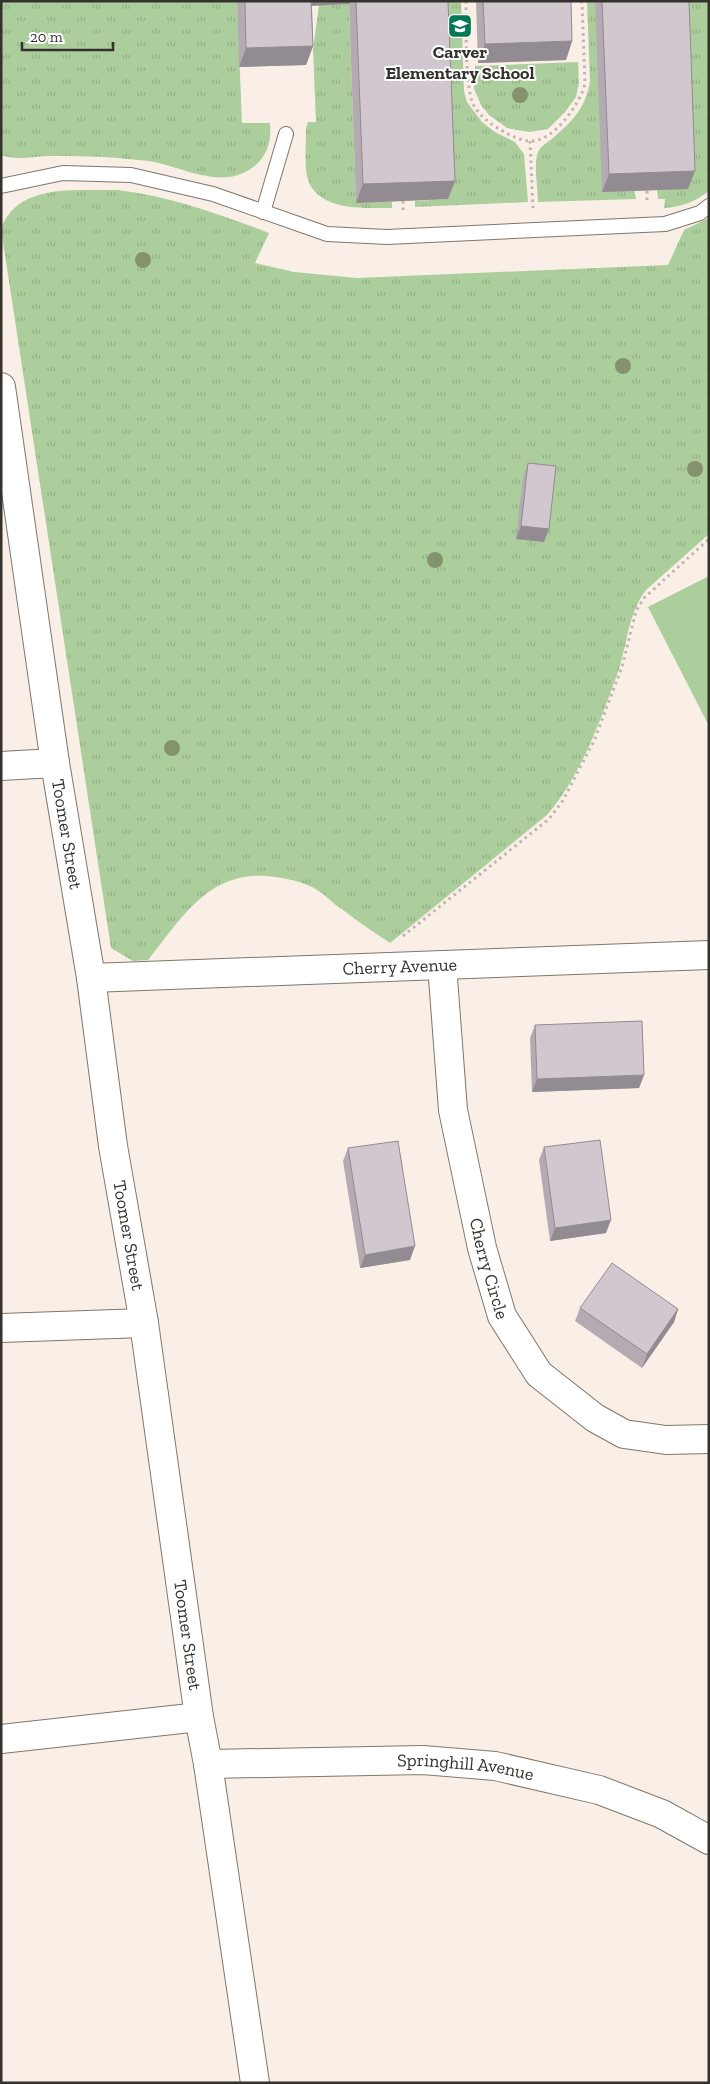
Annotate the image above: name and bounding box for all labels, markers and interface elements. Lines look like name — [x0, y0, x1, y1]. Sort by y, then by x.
school or university icon: Carver Elementary School — [447, 13, 473, 39]
scale bar — [22, 20, 114, 52]
text: 20 m — [30, 28, 63, 46]
place label: Carver Elementary School — [385, 41, 535, 84]
street label: Toomer Street — [47, 777, 87, 891]
street label: Cherry Avenue — [342, 953, 458, 980]
street label: Toomer Street — [108, 1179, 149, 1292]
street label: Cherry Circle — [465, 1216, 513, 1322]
street label: Toomer Street — [169, 1578, 206, 1692]
street label: Springhill Avenue — [397, 1749, 536, 1786]

